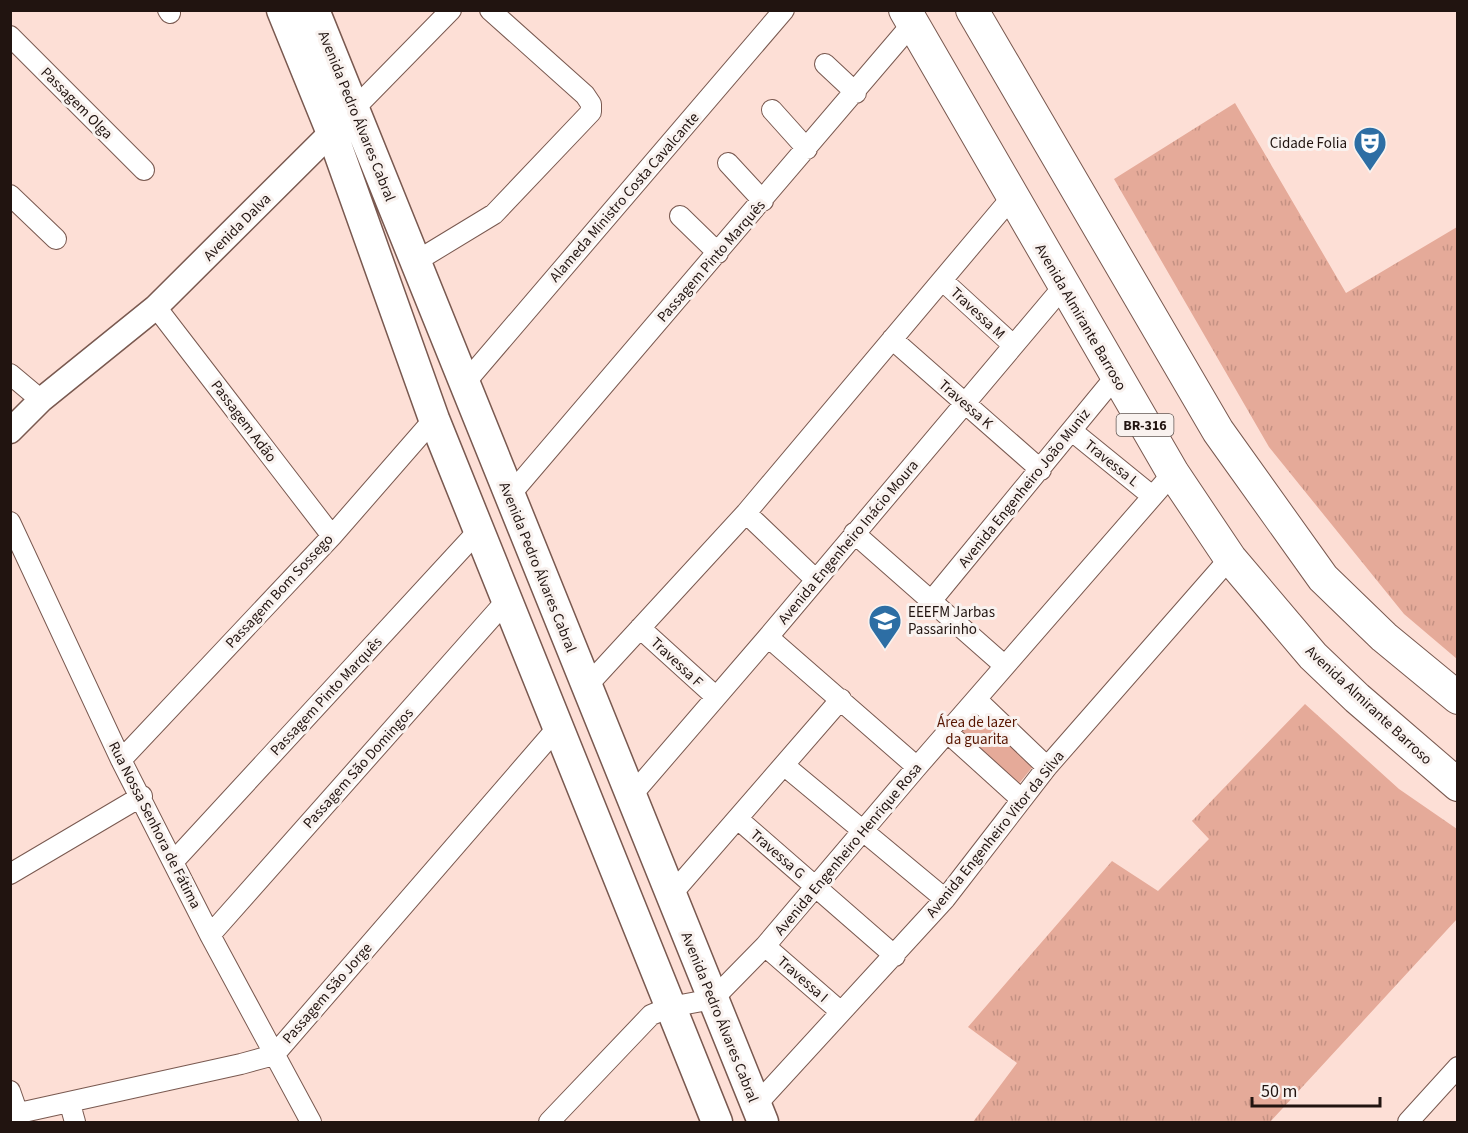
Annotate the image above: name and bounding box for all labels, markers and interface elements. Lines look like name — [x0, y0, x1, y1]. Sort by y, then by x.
street label: Avenida Pedro Álvares Cabral — [313, 28, 400, 205]
street label: Passagem Olga — [36, 63, 117, 144]
street label: Alameda Ministro Costa Cavalcante — [545, 108, 704, 287]
theatre icon: Cidade Folia — [1352, 125, 1388, 172]
place label: Cidade Folia — [1270, 133, 1347, 154]
street label: Avenida Dalva — [199, 189, 276, 266]
street label: Passagem Pinto Marquês — [652, 196, 770, 327]
street label: Avenida Almirante Barroso — [1030, 240, 1131, 395]
street label: Travessa M — [946, 282, 1010, 344]
street label: Travessa K — [934, 375, 998, 434]
street label: Passagem Adão — [206, 376, 281, 467]
street label: Avenida Engenheiro João Muniz — [954, 404, 1095, 572]
road number: BR-316 — [1116, 414, 1174, 436]
street label: Travessa L — [1080, 435, 1143, 492]
street label: Avenida Engenheiro Inácio Moura — [773, 456, 924, 629]
street label: Avenida Pedro Álvares Cabral — [494, 479, 581, 656]
street label: Passagem Bom Sossego — [221, 529, 338, 653]
place label: EEEFM Jarbas Passarinho — [908, 602, 995, 640]
school or university icon: EEEFM Jarbas Passarinho — [867, 603, 903, 650]
street label: Passagem Pinto Marquês — [266, 632, 387, 761]
street label: Travessa F — [646, 633, 708, 693]
street label: Avenida Almirante Barroso — [1301, 641, 1437, 770]
street label: Passagem São Domingos — [298, 703, 418, 833]
park label: Área de lazer da guarita — [937, 712, 1018, 750]
street label: Rua Nossa Senhora de Fátima — [103, 738, 206, 913]
street label: Avenida Engenheiro Vitor da Silva — [921, 746, 1069, 922]
street label: Avenida Engenheiro Henrique Rosa — [770, 759, 927, 940]
street label: Travessa G — [746, 825, 810, 884]
street label: Avenida Pedro Álvares Cabral — [676, 929, 763, 1106]
street label: Passagem São Jorge — [278, 938, 377, 1048]
street label: Travessa I — [773, 951, 833, 1007]
scale bar — [1252, 1070, 1380, 1108]
text: 50 m — [1261, 1079, 1297, 1104]

